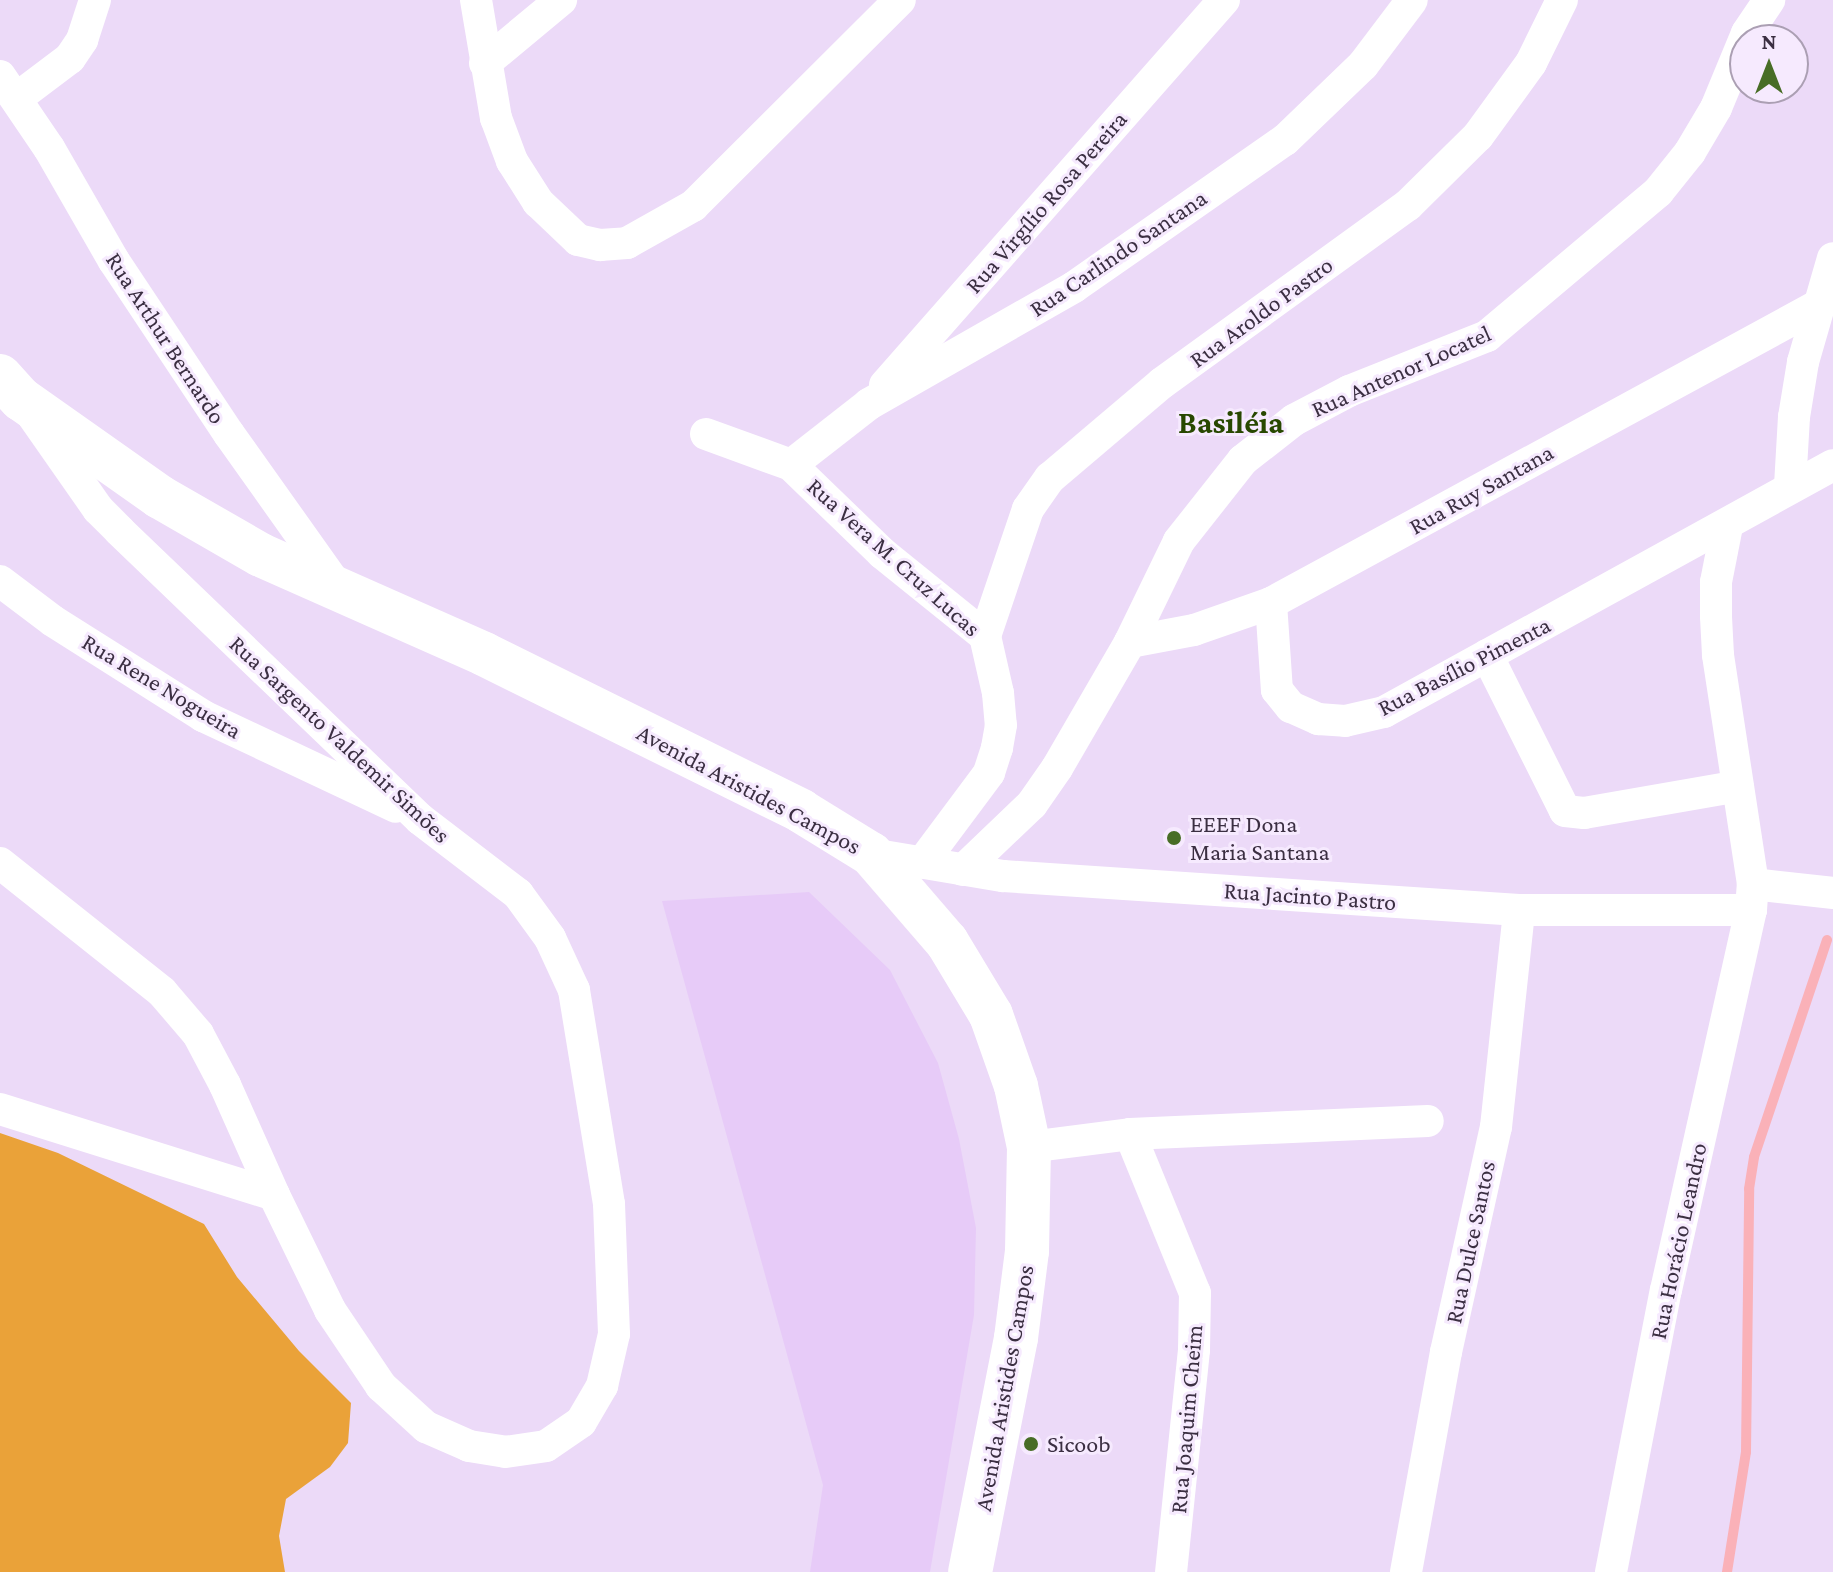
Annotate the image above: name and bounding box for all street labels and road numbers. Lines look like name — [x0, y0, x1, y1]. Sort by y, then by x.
street label: Rua Virgílio Rosa Pereira — [959, 105, 1133, 299]
street label: Rua Carlindo Santana — [1024, 183, 1212, 323]
street label: Rua Arthur Bernardo — [100, 247, 232, 429]
street label: Rua Aroldo Pastro — [1184, 250, 1338, 374]
street label: Rua Antenor Locatel — [1307, 318, 1495, 424]
street label: Rua Ruy Santana — [1404, 437, 1558, 541]
street label: Rua Vera M. Cruz Lucas — [801, 472, 987, 642]
street label: Rua Basílio Pimenta — [1373, 610, 1555, 722]
street label: Rua Rene Nogueira — [77, 627, 247, 745]
street label: Rua Sargento Valdemir Simões — [224, 629, 456, 849]
street label: Avenida Aristides Campos — [632, 718, 866, 860]
street label: Rua Jacinto Pastro — [1223, 876, 1397, 916]
street label: Rua Horácio Leandro — [1643, 1140, 1713, 1342]
street label: Rua Dulce Santos — [1439, 1158, 1501, 1326]
street label: Avenida Aristides Campos — [968, 1263, 1040, 1513]
street label: Rua Joaquim Cheim — [1163, 1323, 1209, 1515]

